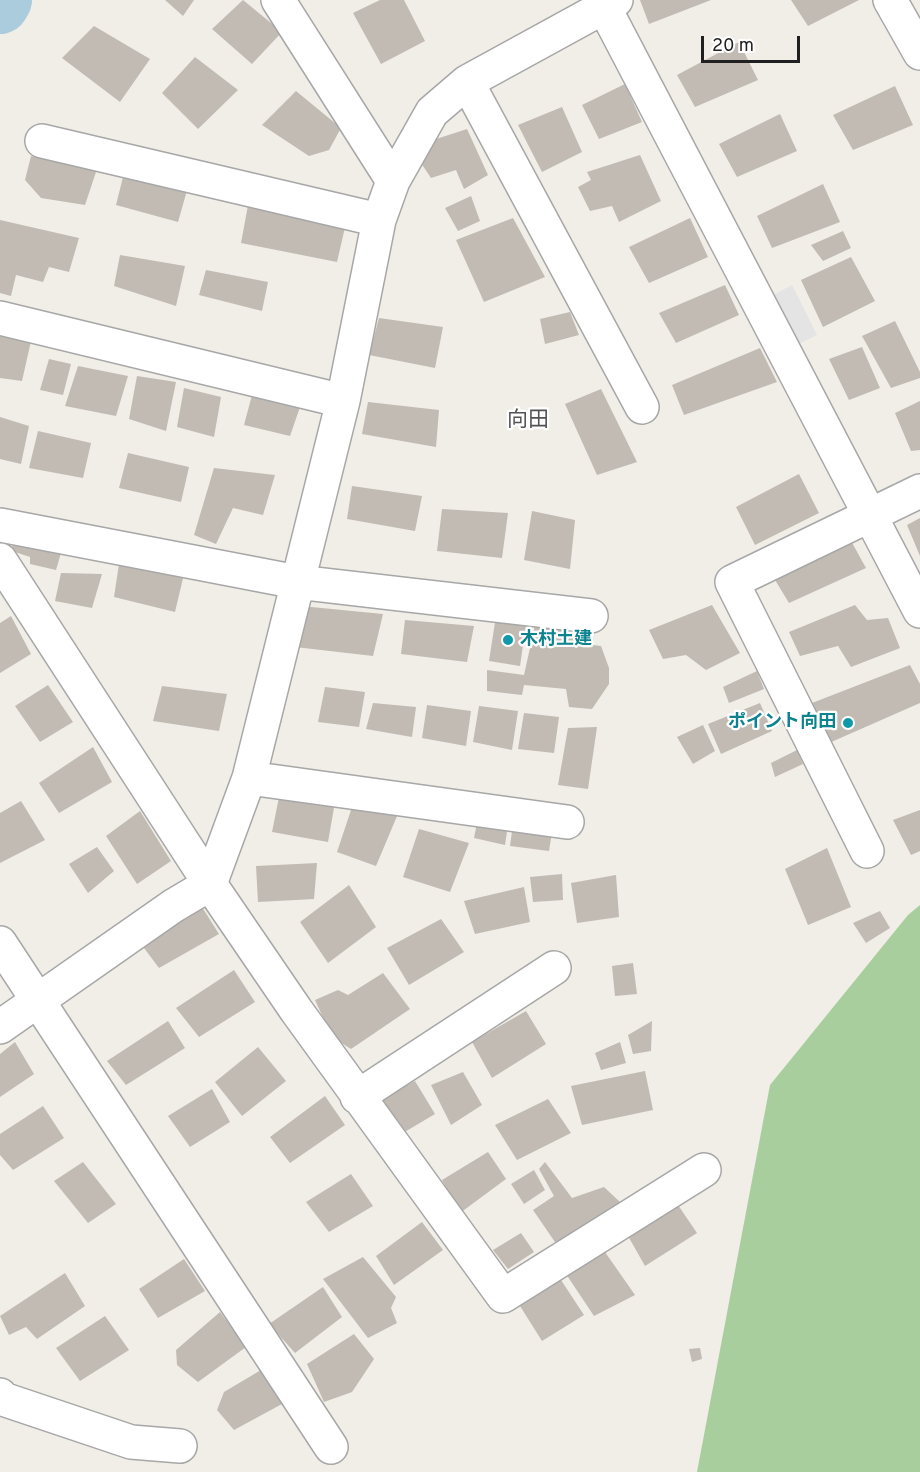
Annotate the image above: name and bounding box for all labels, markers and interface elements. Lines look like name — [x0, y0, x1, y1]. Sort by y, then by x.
scale bar — [704, 24, 803, 62]
text: 20 m — [712, 35, 754, 58]
district label: 向田 — [507, 409, 549, 435]
place label: 木村土建 — [520, 629, 592, 651]
marker: 木村土建 — [501, 633, 515, 647]
place label: ポイント向田 — [728, 712, 836, 734]
marker: ポイント向田 — [841, 716, 855, 730]

